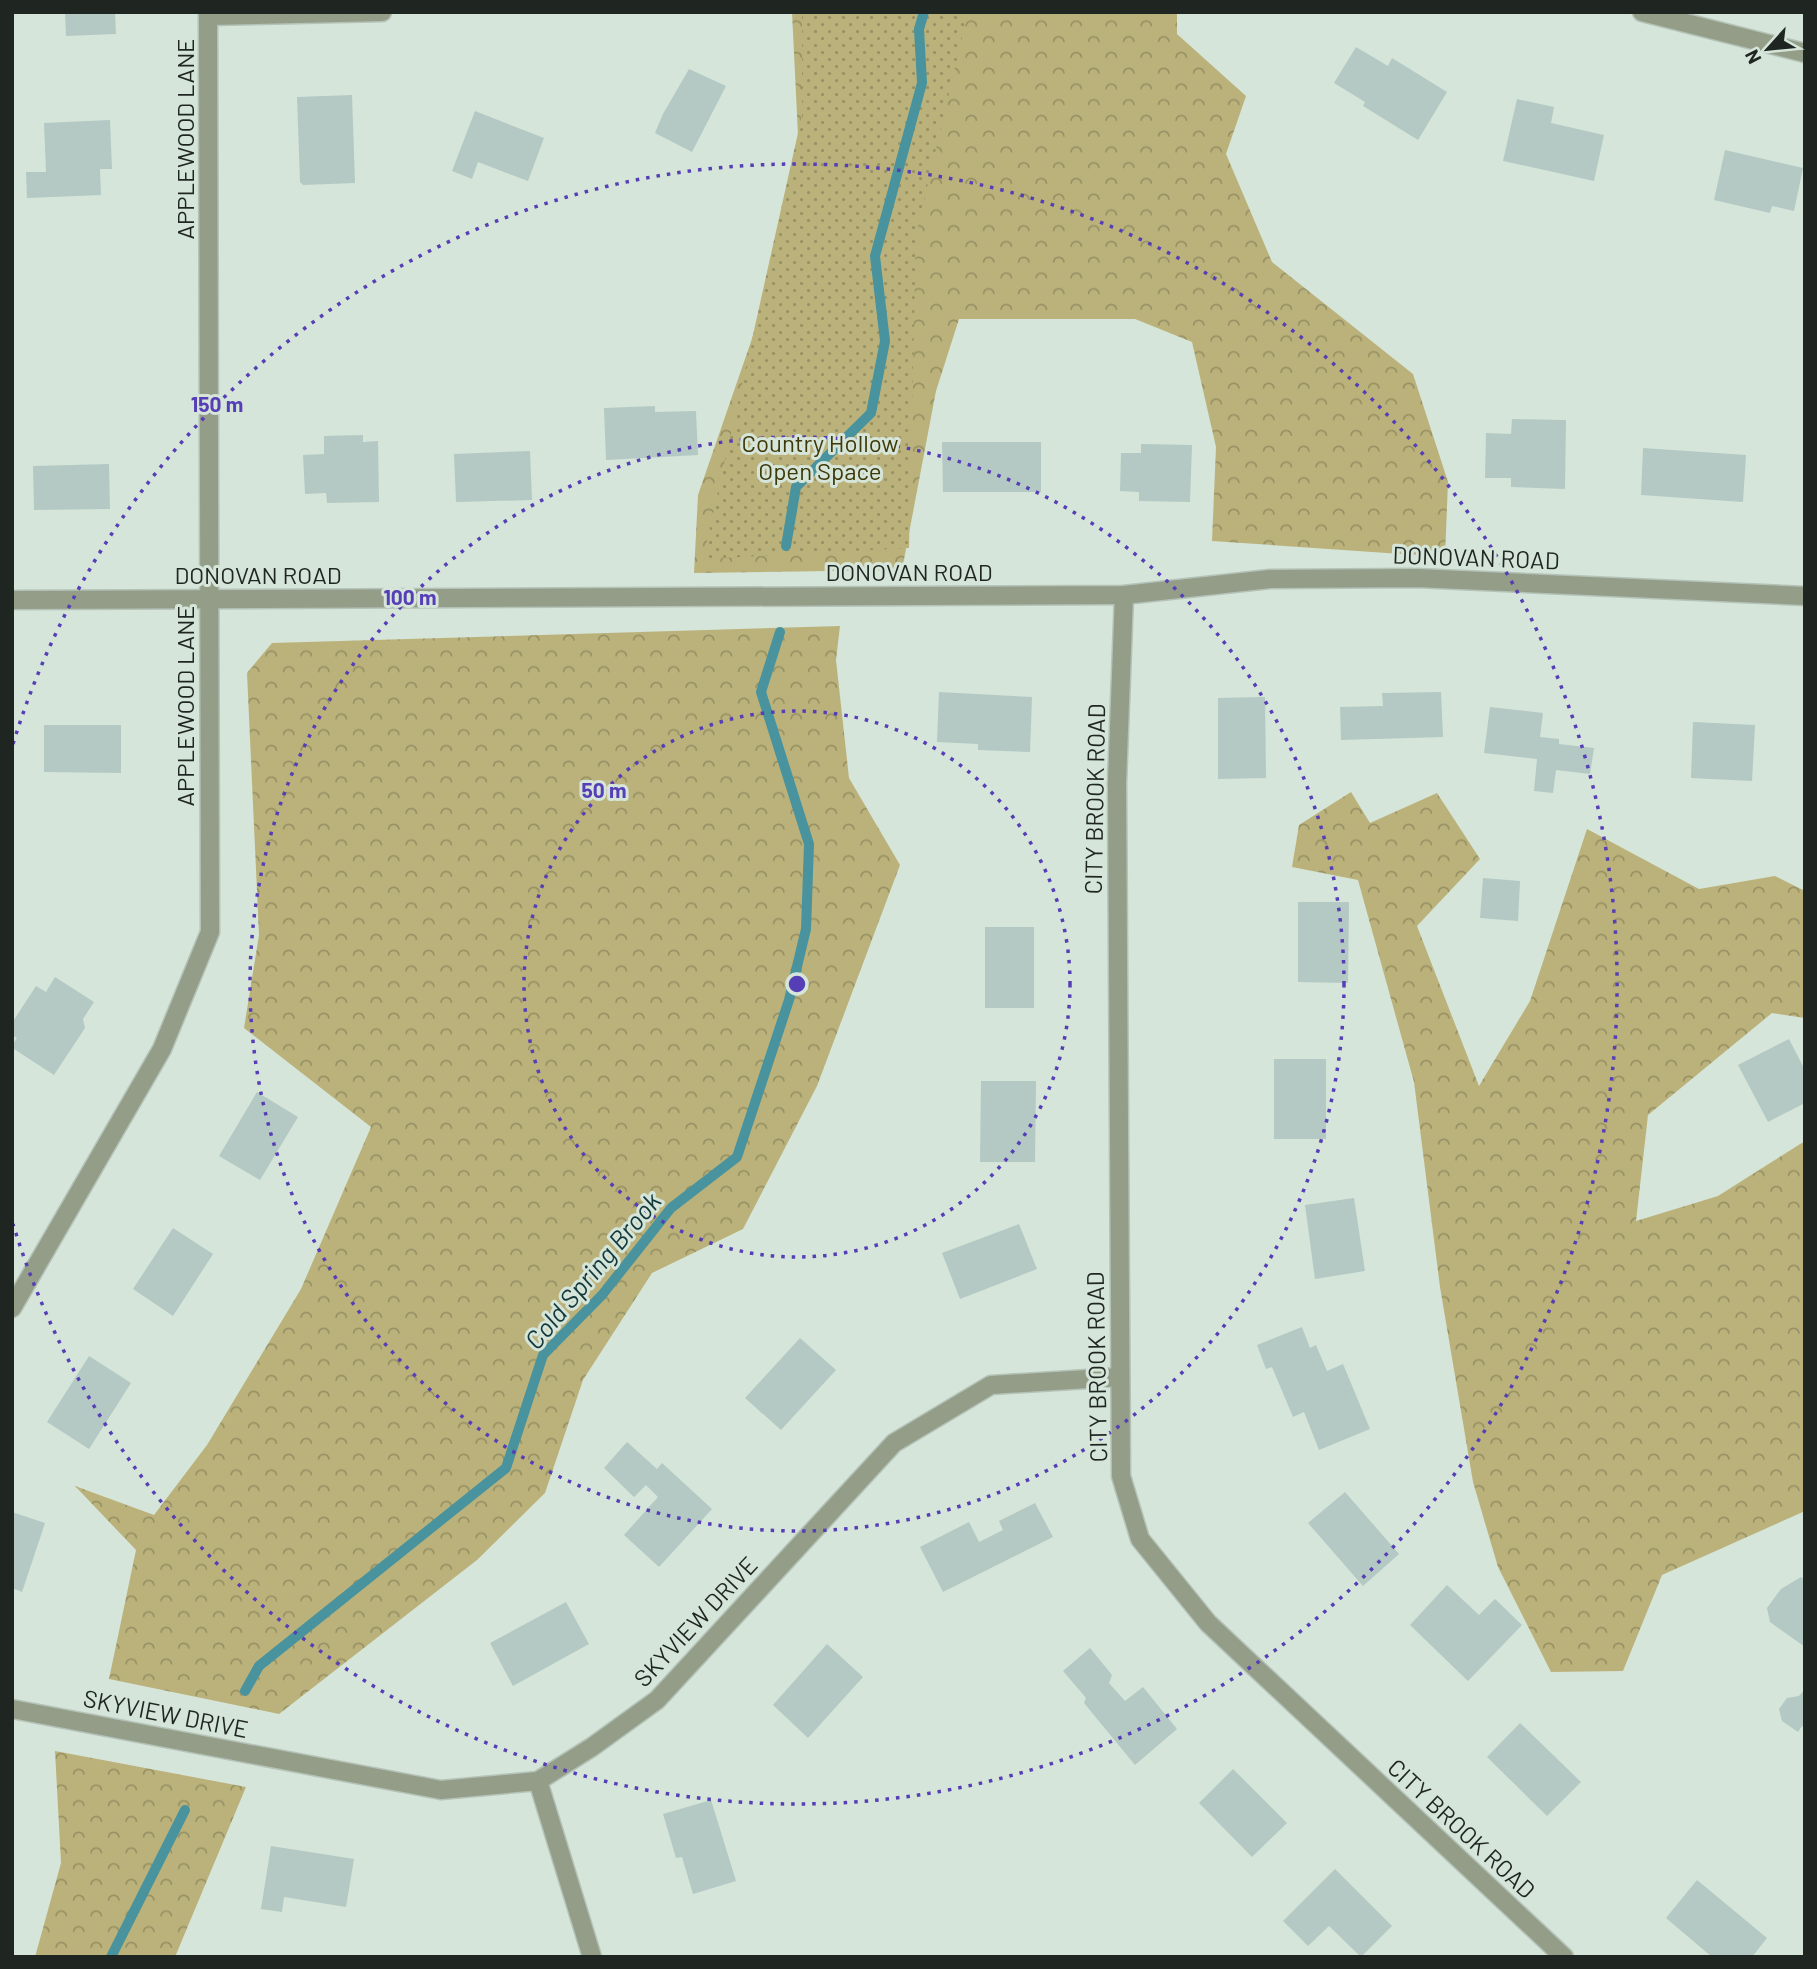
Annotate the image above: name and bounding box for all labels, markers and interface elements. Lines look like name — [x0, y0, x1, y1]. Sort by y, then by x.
north arrow — [1733, 14, 1803, 84]
street label: APPLEWOOD LANE — [170, 38, 199, 240]
text: N — [1739, 46, 1766, 68]
text: 150 m — [191, 391, 243, 416]
park label: Country Hollow Open Space — [741, 428, 899, 485]
street label: DONOVAN ROAD — [1392, 540, 1560, 574]
street label: DONOVAN ROAD — [825, 557, 993, 586]
street label: DONOVAN ROAD — [174, 560, 342, 589]
text: 100 m — [383, 584, 437, 609]
street label: APPLEWOOD LANE — [170, 605, 199, 807]
street label: CITY BROOK ROAD — [1078, 703, 1110, 895]
text: 50 m — [581, 777, 627, 802]
centre of rings — [785, 972, 809, 996]
water label: Cold Spring Brook — [517, 1185, 667, 1355]
street label: CITY BROOK ROAD — [1080, 1271, 1112, 1463]
street label: SKYVIEW DRIVE — [627, 1550, 763, 1692]
street label: SKYVIEW DRIVE — [81, 1683, 251, 1743]
street label: CITY BROOK ROAD — [1382, 1752, 1542, 1904]

